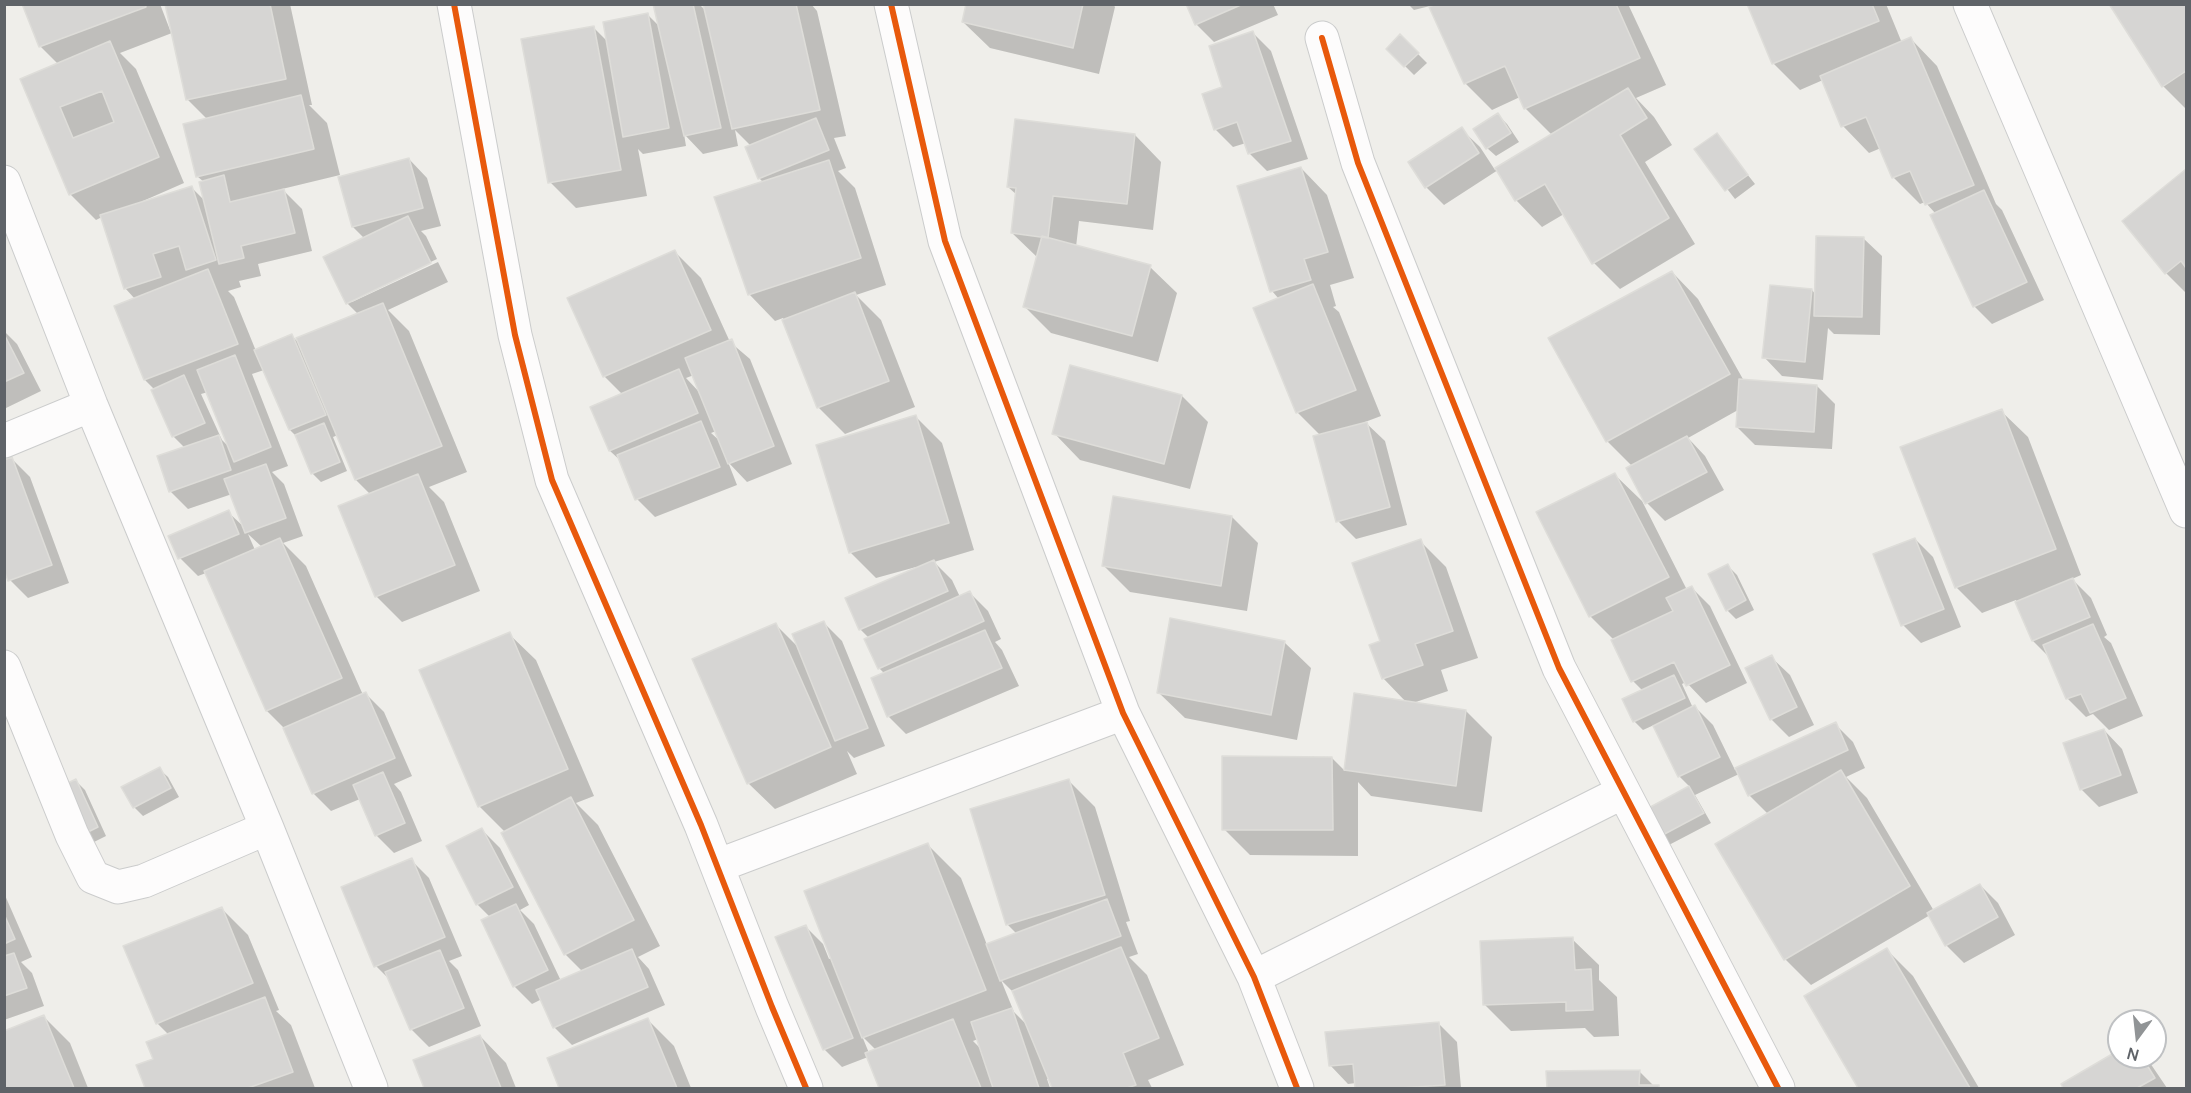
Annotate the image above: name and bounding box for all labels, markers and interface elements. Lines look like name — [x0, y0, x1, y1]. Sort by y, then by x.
north arrow — [2107, 1009, 2167, 1069]
text: N — [2124, 1042, 2141, 1067]

